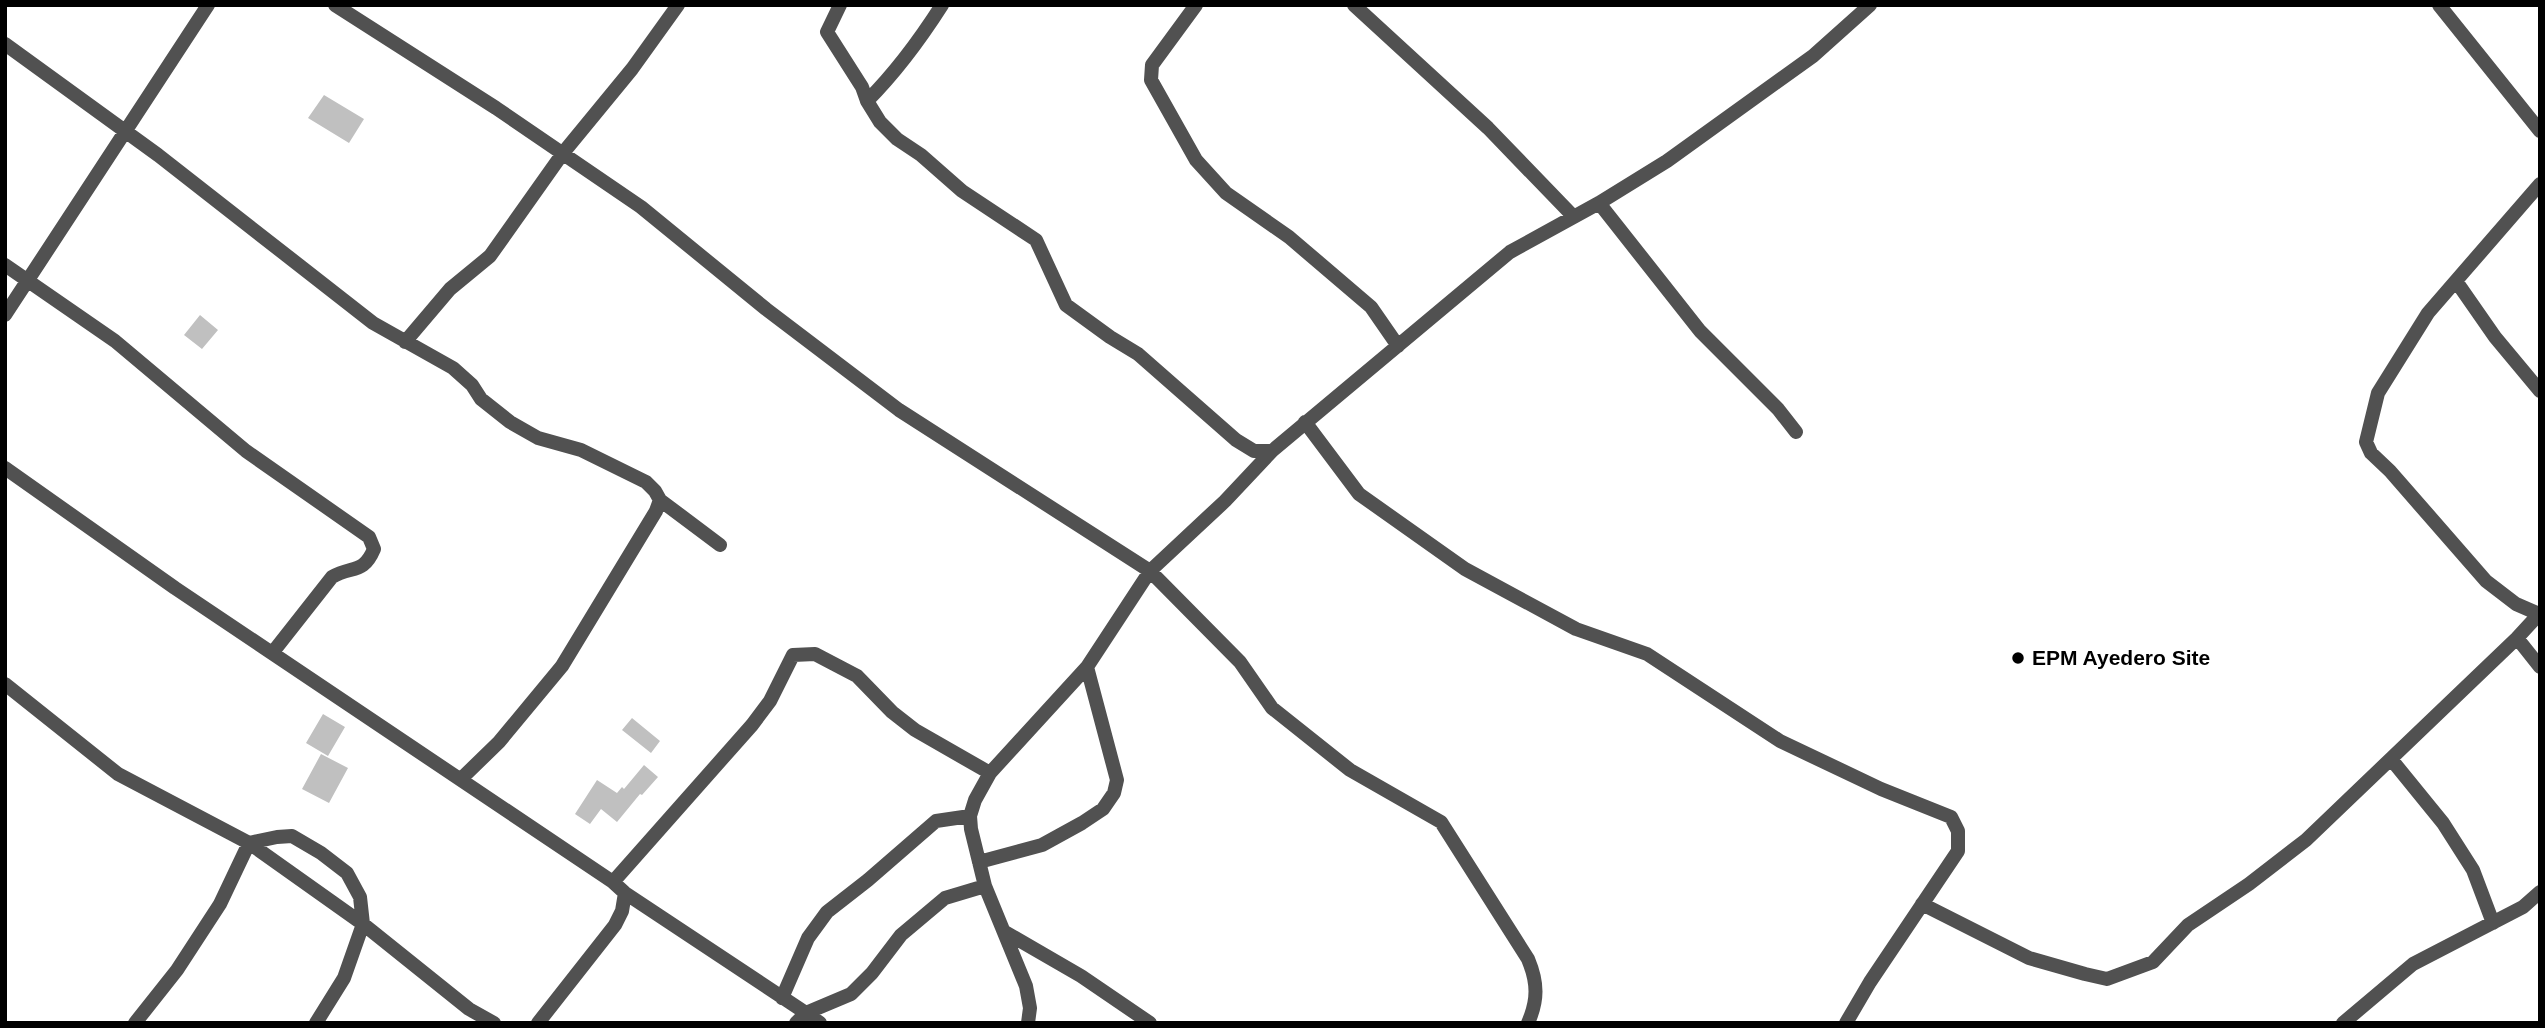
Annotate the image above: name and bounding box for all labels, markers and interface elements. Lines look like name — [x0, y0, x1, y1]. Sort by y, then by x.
place label: EPM Ayedero Site — [2032, 646, 2210, 669]
marker: EPM Ayedero Site — [2010, 650, 2026, 666]

